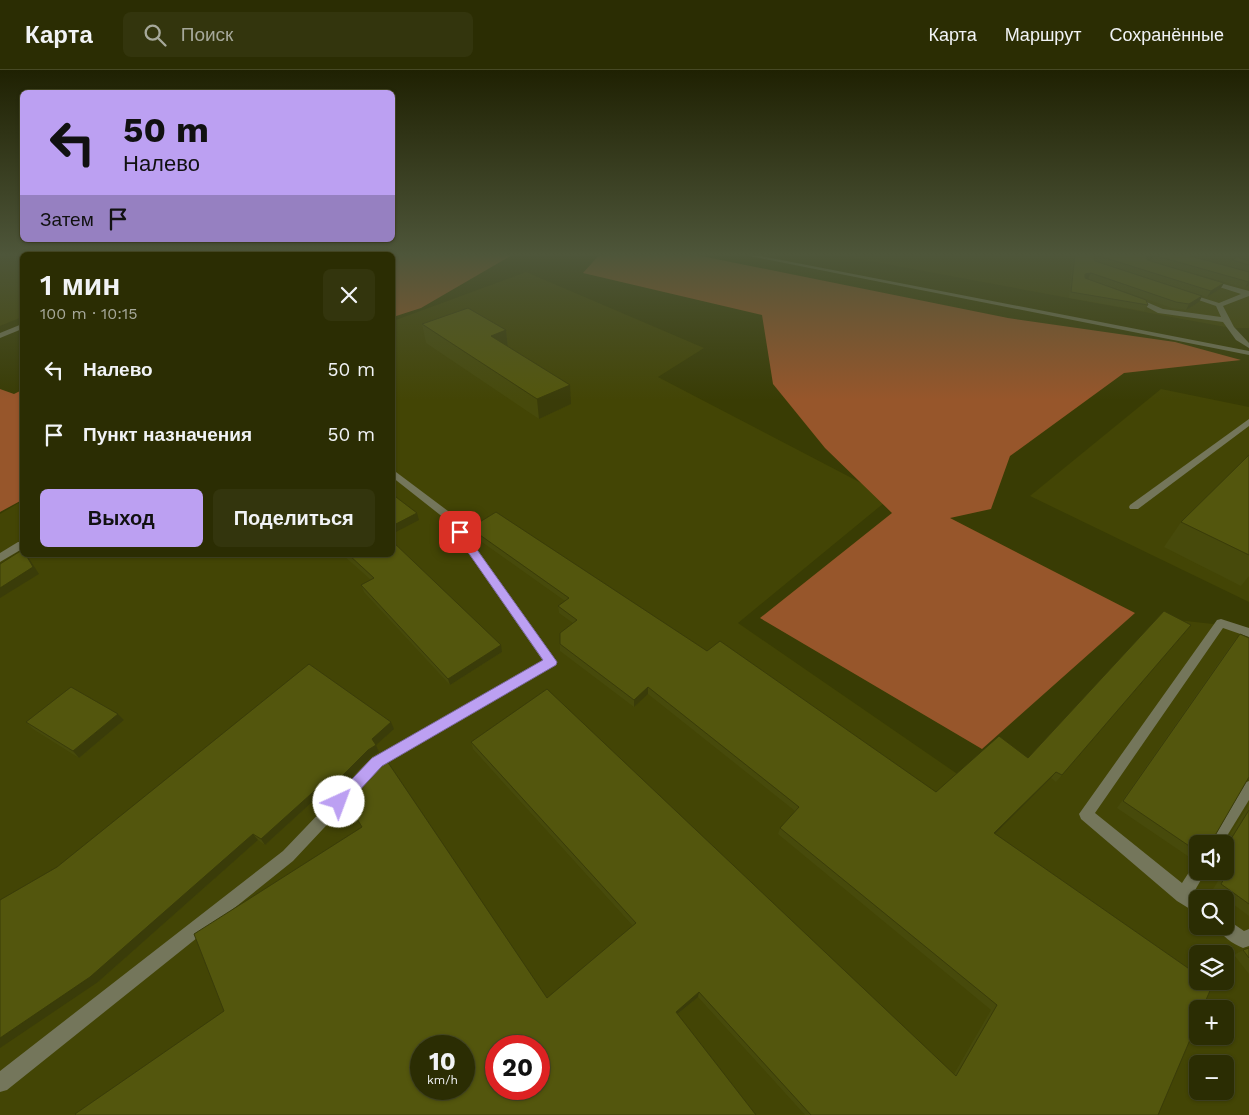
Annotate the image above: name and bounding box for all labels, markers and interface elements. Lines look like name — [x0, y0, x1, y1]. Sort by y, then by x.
search box — [123, 12, 473, 57]
text: Карта — [25, 21, 93, 49]
icon: search — [141, 21, 169, 49]
text: Поиск — [181, 23, 233, 46]
text: Карта — [929, 24, 977, 45]
text: Маршрут — [1005, 24, 1081, 45]
text: Сохранённые — [1109, 24, 1224, 45]
text: 50 m — [123, 109, 209, 151]
icon: left — [40, 110, 105, 175]
text: Налево — [123, 151, 200, 176]
icon: arrive — [104, 205, 132, 233]
text: Затем — [40, 208, 94, 231]
text: 1 мин — [40, 267, 120, 302]
button: close — [323, 269, 375, 321]
text: 100 m · 10:15 — [40, 304, 138, 323]
icon: left — [40, 356, 68, 384]
text: Налево — [83, 358, 153, 381]
text: 50 m — [328, 358, 375, 381]
icon: arrive — [40, 421, 68, 449]
text: Пункт назначения — [83, 423, 252, 446]
text: 50 m — [328, 423, 375, 446]
button: Выход — [40, 489, 203, 547]
button: Поделиться — [213, 489, 375, 547]
pin — [439, 511, 481, 553]
icon: arrive — [446, 518, 474, 546]
position arrow — [312, 775, 364, 827]
map controls — [1189, 835, 1234, 1100]
button: sound — [1189, 835, 1234, 880]
button: search — [1189, 890, 1234, 935]
button: layers — [1189, 945, 1234, 990]
button: + — [1189, 1000, 1234, 1045]
speed limit sign: 20 — [485, 1035, 550, 1100]
text: 10 — [429, 1047, 456, 1076]
button: − — [1189, 1055, 1234, 1100]
text: km/h — [427, 1073, 458, 1087]

